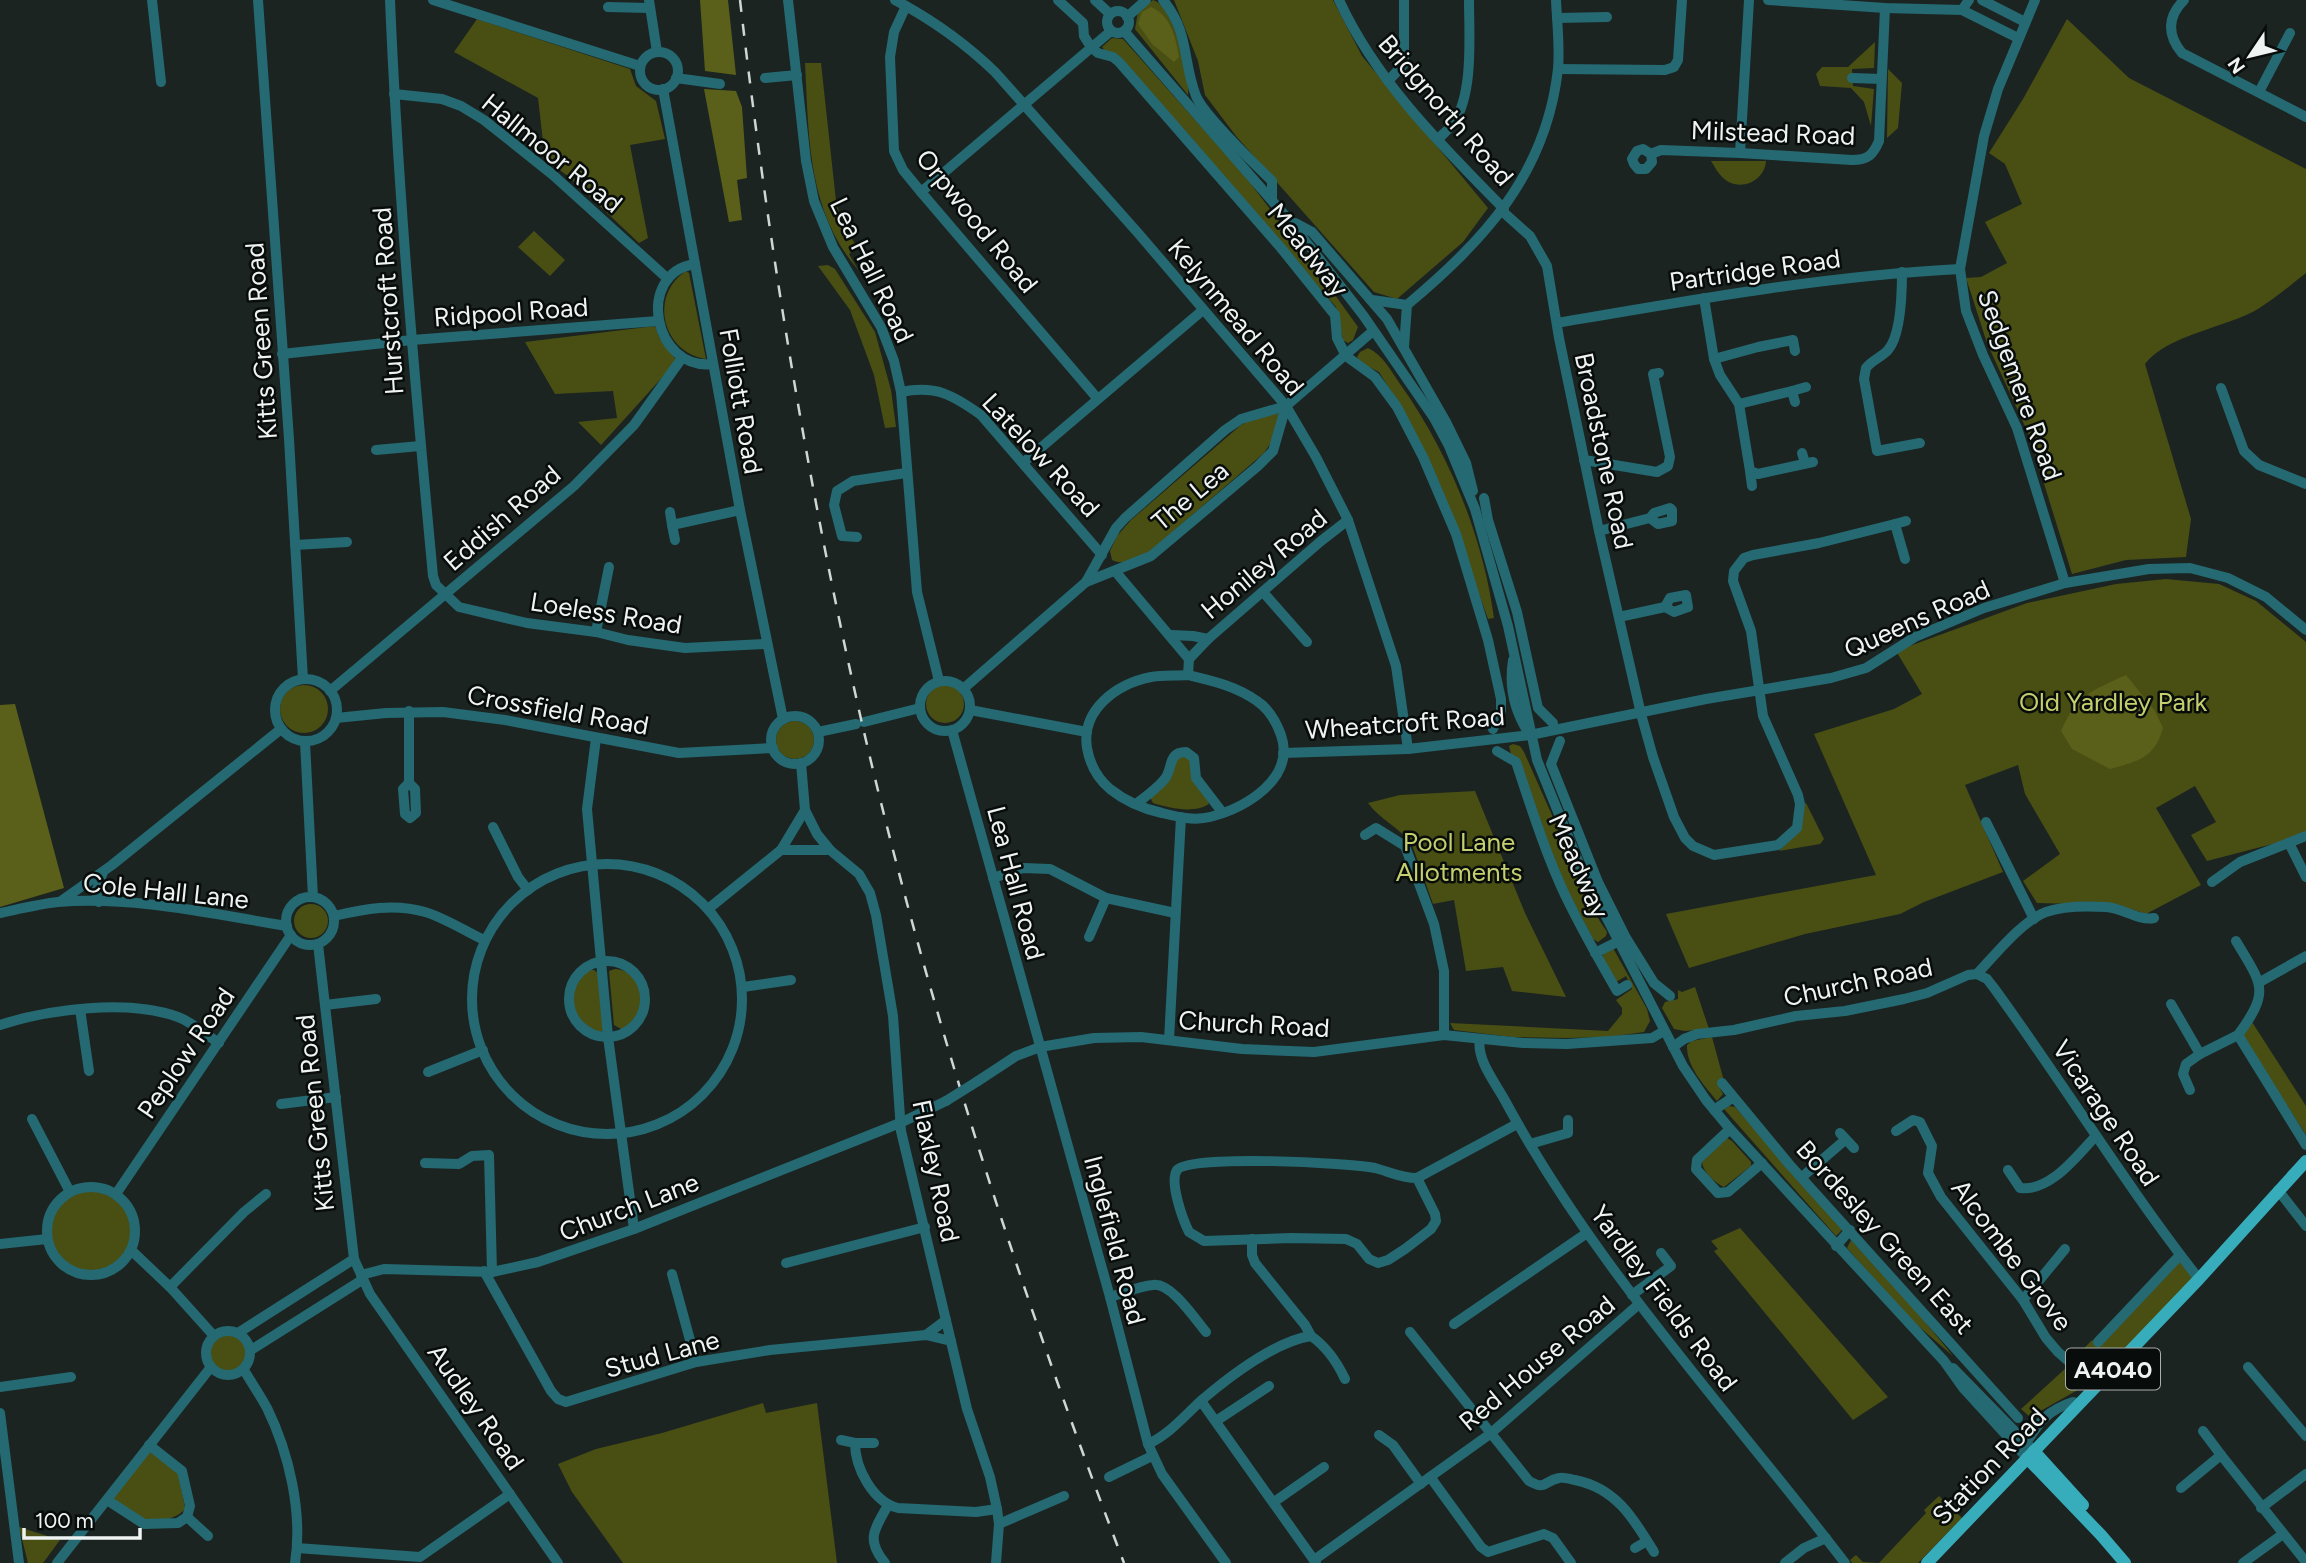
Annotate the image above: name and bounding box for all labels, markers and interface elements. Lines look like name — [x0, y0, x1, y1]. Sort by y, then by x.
north arrow — [2215, 21, 2285, 91]
street label: Bridgnorth Road — [1372, 28, 1520, 192]
text: N — [2223, 53, 2250, 78]
street label: Hallmoor Road — [475, 87, 629, 219]
street label: Milstead Road — [1690, 114, 1856, 152]
street label: Orpwood Road — [909, 143, 1045, 299]
street label: Lea Hall Road — [823, 192, 921, 348]
street label: Meadway — [1260, 197, 1356, 304]
street label: Hurstcroft Road — [365, 206, 411, 396]
street label: Kelynmead Road — [1161, 232, 1311, 402]
street label: Kitts Green Road — [238, 241, 284, 441]
street label: Partridge Road — [1667, 242, 1843, 298]
street label: Sedgemere Road — [1971, 285, 2069, 485]
street label: Ridpool Road — [433, 291, 589, 333]
street label: Folliott Road — [712, 326, 770, 476]
street label: Broadstone Road — [1568, 350, 1640, 552]
street label: Latelow Road — [975, 386, 1107, 524]
street label: The Lea — [1145, 455, 1235, 537]
street label: Eddish Road — [437, 458, 567, 578]
street label: Honiley Road — [1194, 502, 1334, 626]
street label: Queens Road — [1839, 573, 1995, 665]
street label: Loeless Road — [528, 585, 684, 641]
street label: Crossfield Road — [465, 678, 651, 742]
park label: Old Yardley Park — [2019, 686, 2207, 718]
street label: Wheatcroft Road — [1304, 700, 1506, 746]
street label: Lea Hall Road — [980, 803, 1052, 963]
street label: Meadway — [1542, 809, 1616, 924]
park label: Pool Lane Allotments — [1396, 826, 1522, 888]
street label: Cole Hall Lane — [82, 866, 250, 916]
street label: Church Road — [1781, 951, 1935, 1013]
street label: Peplow Road — [130, 981, 242, 1125]
street label: Church Road — [1178, 1004, 1330, 1044]
street label: Kitts Green Road — [289, 1013, 341, 1213]
street label: Vicarage Road — [2045, 1034, 2167, 1192]
street label: Flaxley Road — [905, 1097, 967, 1245]
street label: Bordesley Green East — [1790, 1134, 1980, 1341]
street label: Inglefield Road — [1077, 1152, 1153, 1328]
street label: Church Lane — [555, 1166, 703, 1248]
street label: Alcombe Grove — [1945, 1173, 2079, 1337]
street label: Yardley Fields Road — [1584, 1199, 1744, 1397]
street label: Red House Road — [1452, 1288, 1622, 1438]
street label: Stud Lane — [601, 1323, 723, 1385]
street label: Audley Road — [421, 1338, 531, 1476]
road number: A4040 — [2066, 1349, 2160, 1390]
street label: Station Road — [1925, 1401, 2053, 1531]
scale bar — [24, 1496, 140, 1540]
text: 100 m — [35, 1508, 94, 1533]

